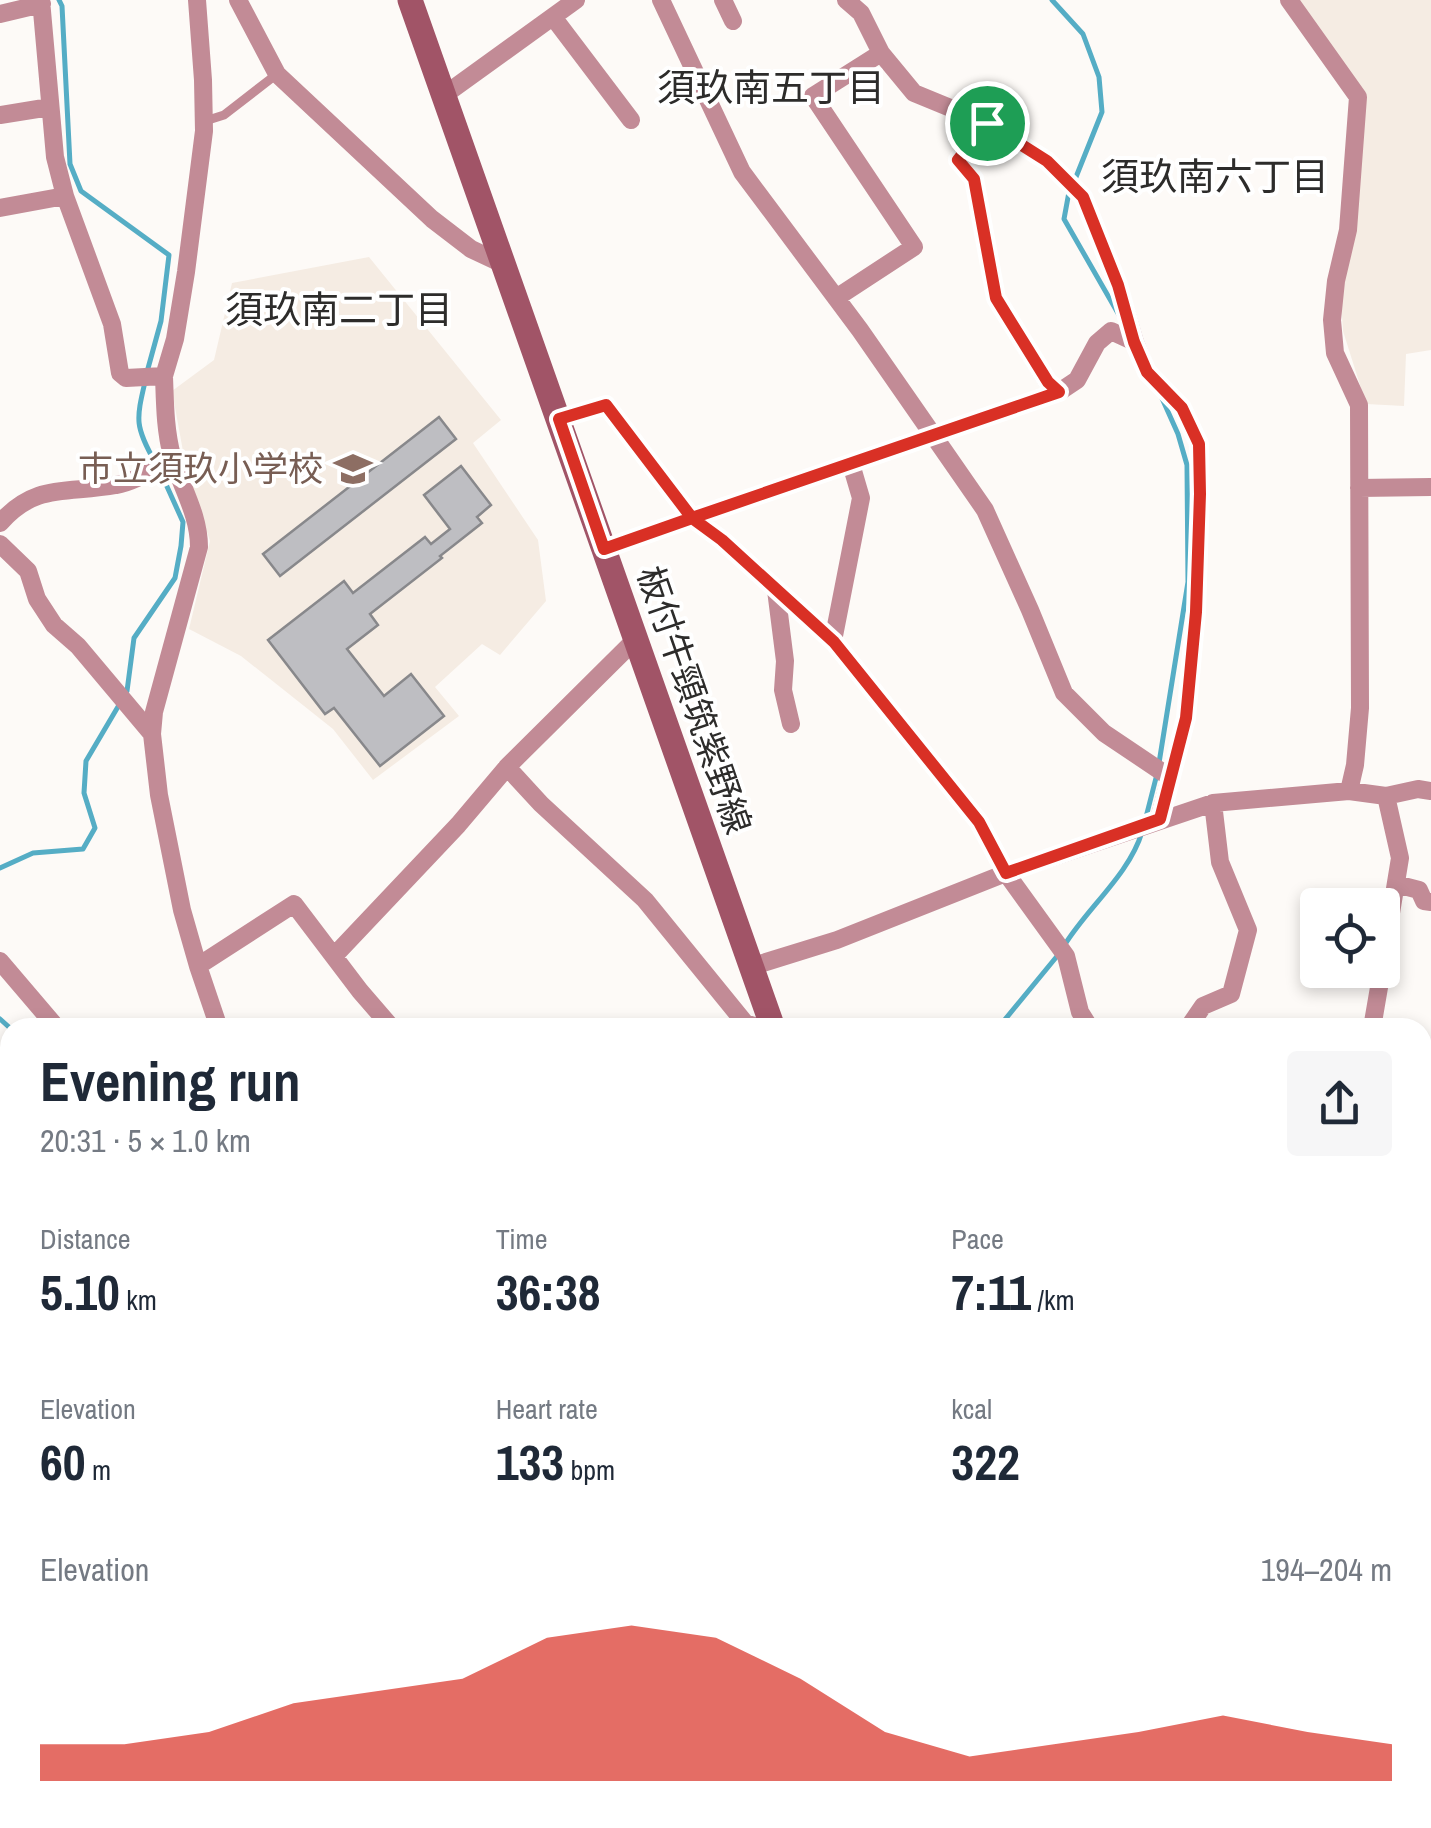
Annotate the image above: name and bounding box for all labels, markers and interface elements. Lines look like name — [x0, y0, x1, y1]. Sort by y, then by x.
district label: 須玖南五丁目 — [657, 62, 885, 113]
pin — [945, 81, 1030, 166]
icon: arrive — [960, 96, 1015, 151]
district label: 須玖南六丁目 — [1101, 151, 1329, 202]
district label: 須玖南二丁目 — [225, 284, 453, 335]
place label: 市立須玖小学校 — [78, 445, 323, 492]
school or university icon: 市立須玖小学校 — [332, 448, 374, 490]
street label: 板付牛頸筑紫野線 — [627, 560, 762, 840]
map controls — [1300, 888, 1400, 988]
button: locate — [1300, 888, 1400, 988]
text: Evening run — [40, 1044, 301, 1118]
button: share — [1287, 1051, 1392, 1156]
text: 20:31 · 5 × 1.0 km — [40, 1119, 251, 1162]
text: Distance — [40, 1220, 131, 1258]
text: Time — [496, 1220, 547, 1258]
text: Pace — [951, 1220, 1004, 1258]
text: 5.10 — [40, 1258, 120, 1326]
text: 36:38 — [496, 1258, 601, 1326]
text: 7:11 — [951, 1258, 1031, 1326]
text: km — [120, 1281, 157, 1319]
text: /km — [1031, 1281, 1075, 1319]
text: Elevation — [40, 1390, 136, 1428]
text: Heart rate — [496, 1390, 598, 1428]
text: kcal — [951, 1390, 992, 1428]
text: 60 — [40, 1428, 86, 1496]
text: 133 — [496, 1428, 564, 1496]
text: 322 — [951, 1428, 1020, 1496]
text: m — [86, 1451, 111, 1489]
text: bpm — [564, 1451, 615, 1489]
text: Elevation — [40, 1548, 149, 1591]
text: 194–204 m — [1261, 1548, 1392, 1591]

